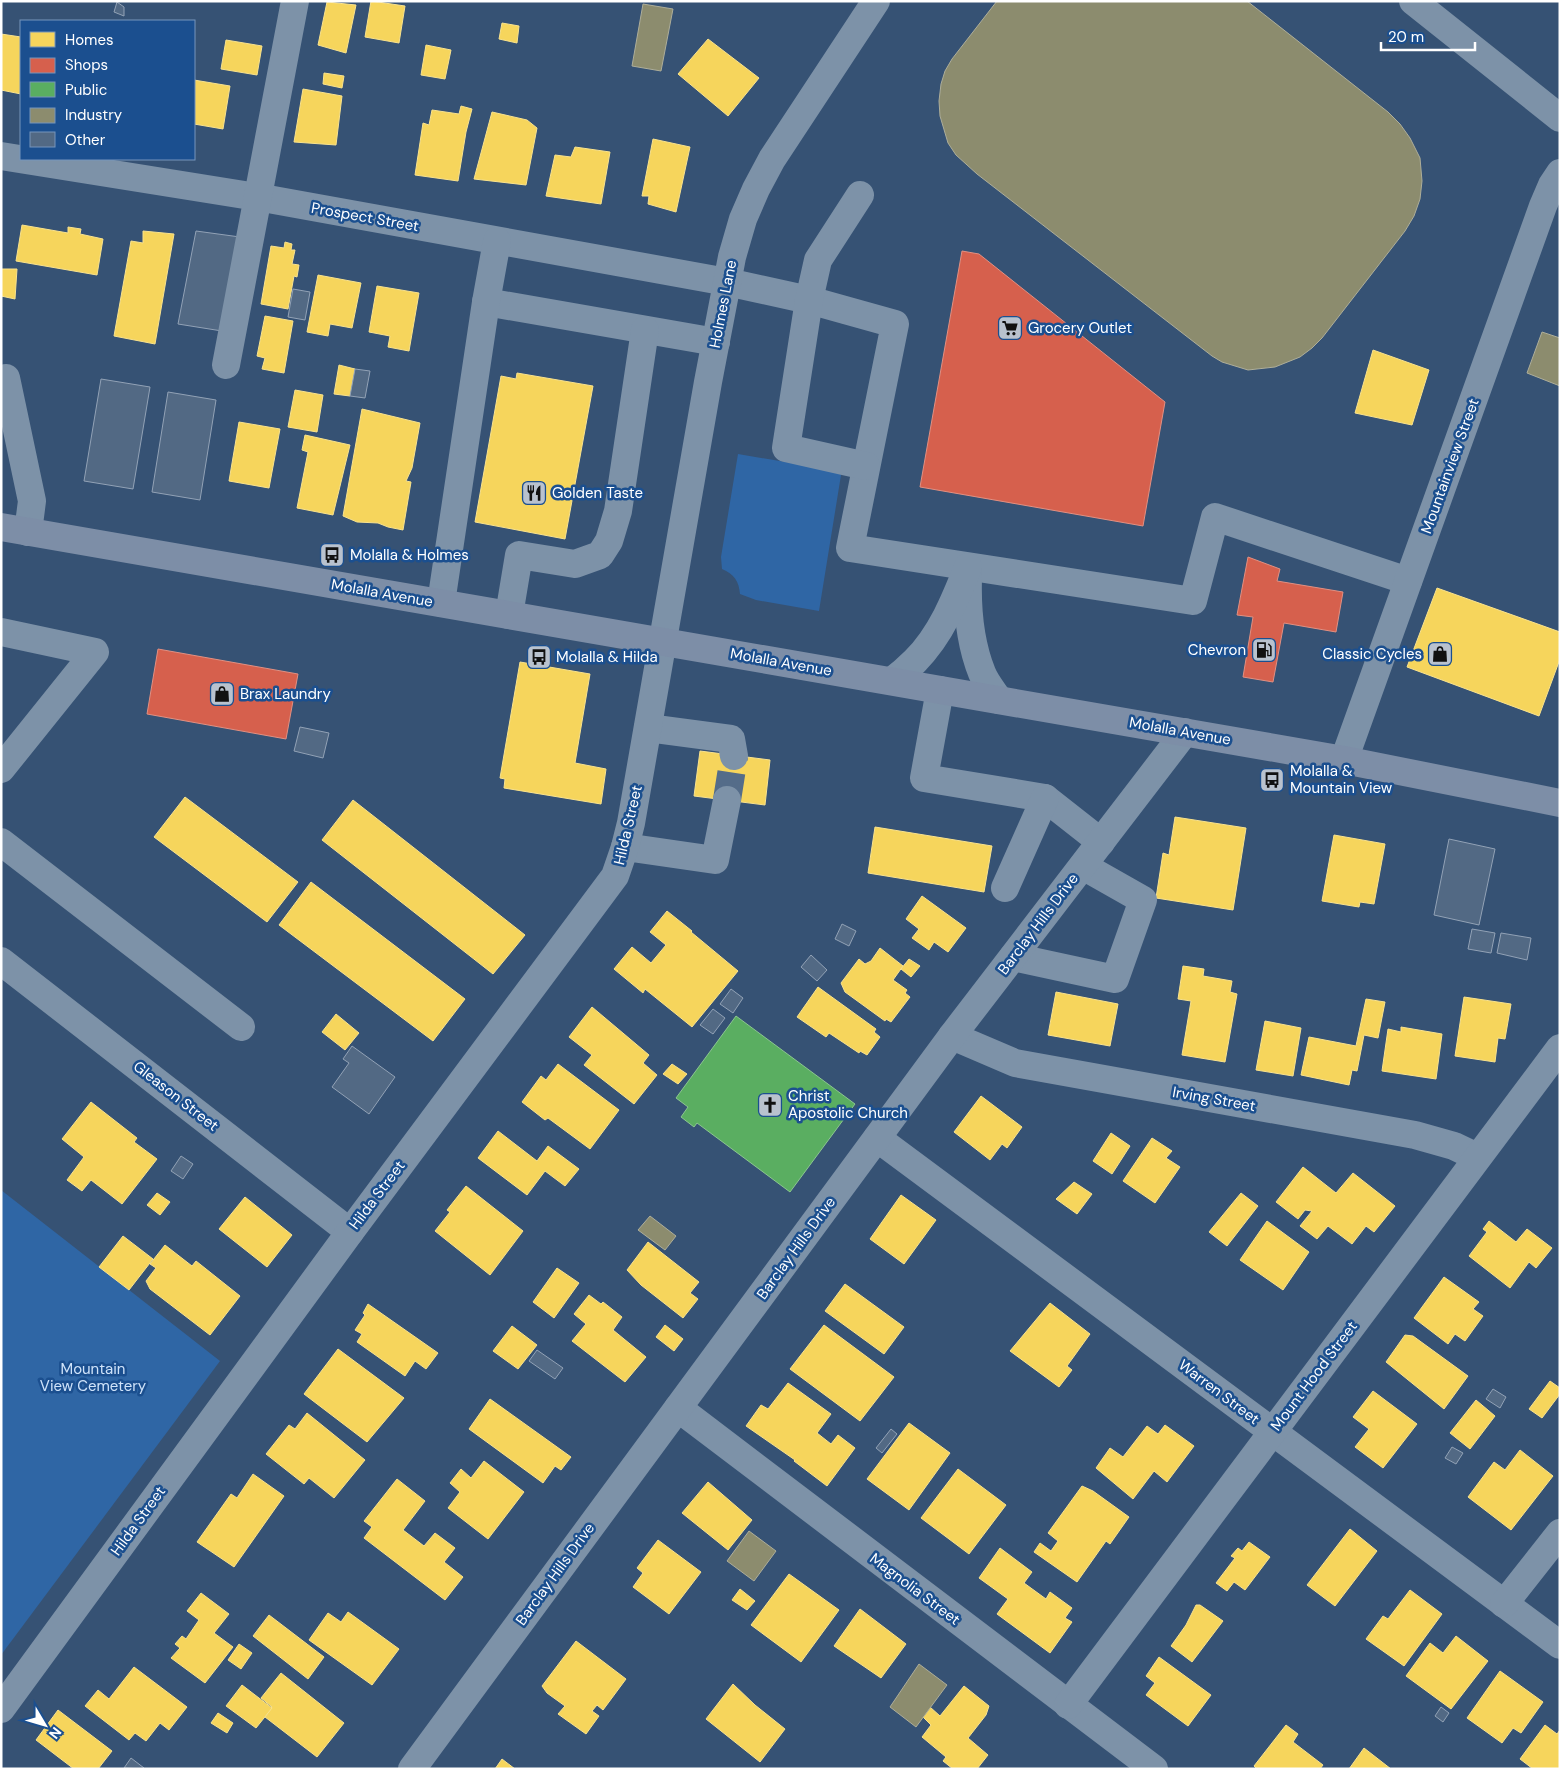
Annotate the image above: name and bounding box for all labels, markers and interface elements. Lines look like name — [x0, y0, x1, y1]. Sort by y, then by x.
legend — [20, 20, 195, 160]
scale bar — [1381, 20, 1475, 52]
text: 20 m — [1388, 27, 1424, 47]
text: Homes — [65, 30, 114, 50]
text: Shops — [65, 55, 108, 75]
text: Public — [65, 80, 107, 100]
text: Industry — [65, 105, 123, 125]
text: Other — [65, 130, 106, 150]
street label: Prospect Street — [310, 198, 421, 236]
street label: Holmes Lane — [705, 258, 741, 350]
supermarket icon: Grocery Outlet — [997, 315, 1023, 341]
place label: Grocery Outlet — [1028, 318, 1132, 338]
street label: Mountainview Street — [1416, 396, 1484, 536]
restaurant icon: Golden Taste — [521, 480, 547, 506]
place label: Golden Taste — [552, 483, 643, 503]
bus stop icon: Molalla & Holmes — [319, 542, 345, 568]
place label: Molalla & Holmes — [350, 545, 469, 565]
street label: Molalla Avenue — [330, 574, 434, 612]
fuel station icon: Chevron — [1251, 637, 1277, 663]
place label: Chevron — [1188, 640, 1246, 660]
shop icon: Classic Cycles — [1427, 641, 1453, 667]
street label: Molalla Avenue — [729, 643, 833, 681]
bus stop icon: Molalla & Hilda — [526, 644, 552, 670]
place label: Classic Cycles — [1322, 644, 1422, 664]
place label: Molalla & Hilda — [556, 647, 658, 667]
shop icon: Brax Laundry — [209, 681, 235, 707]
place label: Brax Laundry — [240, 684, 331, 704]
street label: Molalla Avenue — [1128, 712, 1232, 750]
place label: Molalla & Mountain View — [1290, 761, 1393, 798]
bus stop icon: Molalla & Mountain View — [1259, 767, 1285, 793]
street label: Hilda Street — [609, 783, 647, 867]
street label: Barclay Hills Drive — [993, 869, 1083, 979]
street label: Gleason Street — [129, 1056, 223, 1136]
street label: Irving Street — [1171, 1082, 1257, 1116]
place label: Christ Apostolic Church — [788, 1086, 908, 1123]
church icon: Christ Apostolic Church — [757, 1092, 783, 1118]
street label: Hilda Street — [345, 1156, 409, 1233]
street label: Barclay Hills Drive — [752, 1193, 840, 1303]
street label: Mount Hood Street — [1266, 1317, 1362, 1435]
street label: Warren Street — [1174, 1355, 1264, 1429]
park label: Mountain View Cemetery — [40, 1359, 147, 1396]
street label: Hilda Street — [106, 1482, 170, 1560]
street label: Barclay Hills Drive — [511, 1519, 599, 1629]
street label: Magnolia Street — [866, 1548, 964, 1630]
north arrow — [20, 1700, 70, 1750]
text: N — [45, 1723, 65, 1743]

